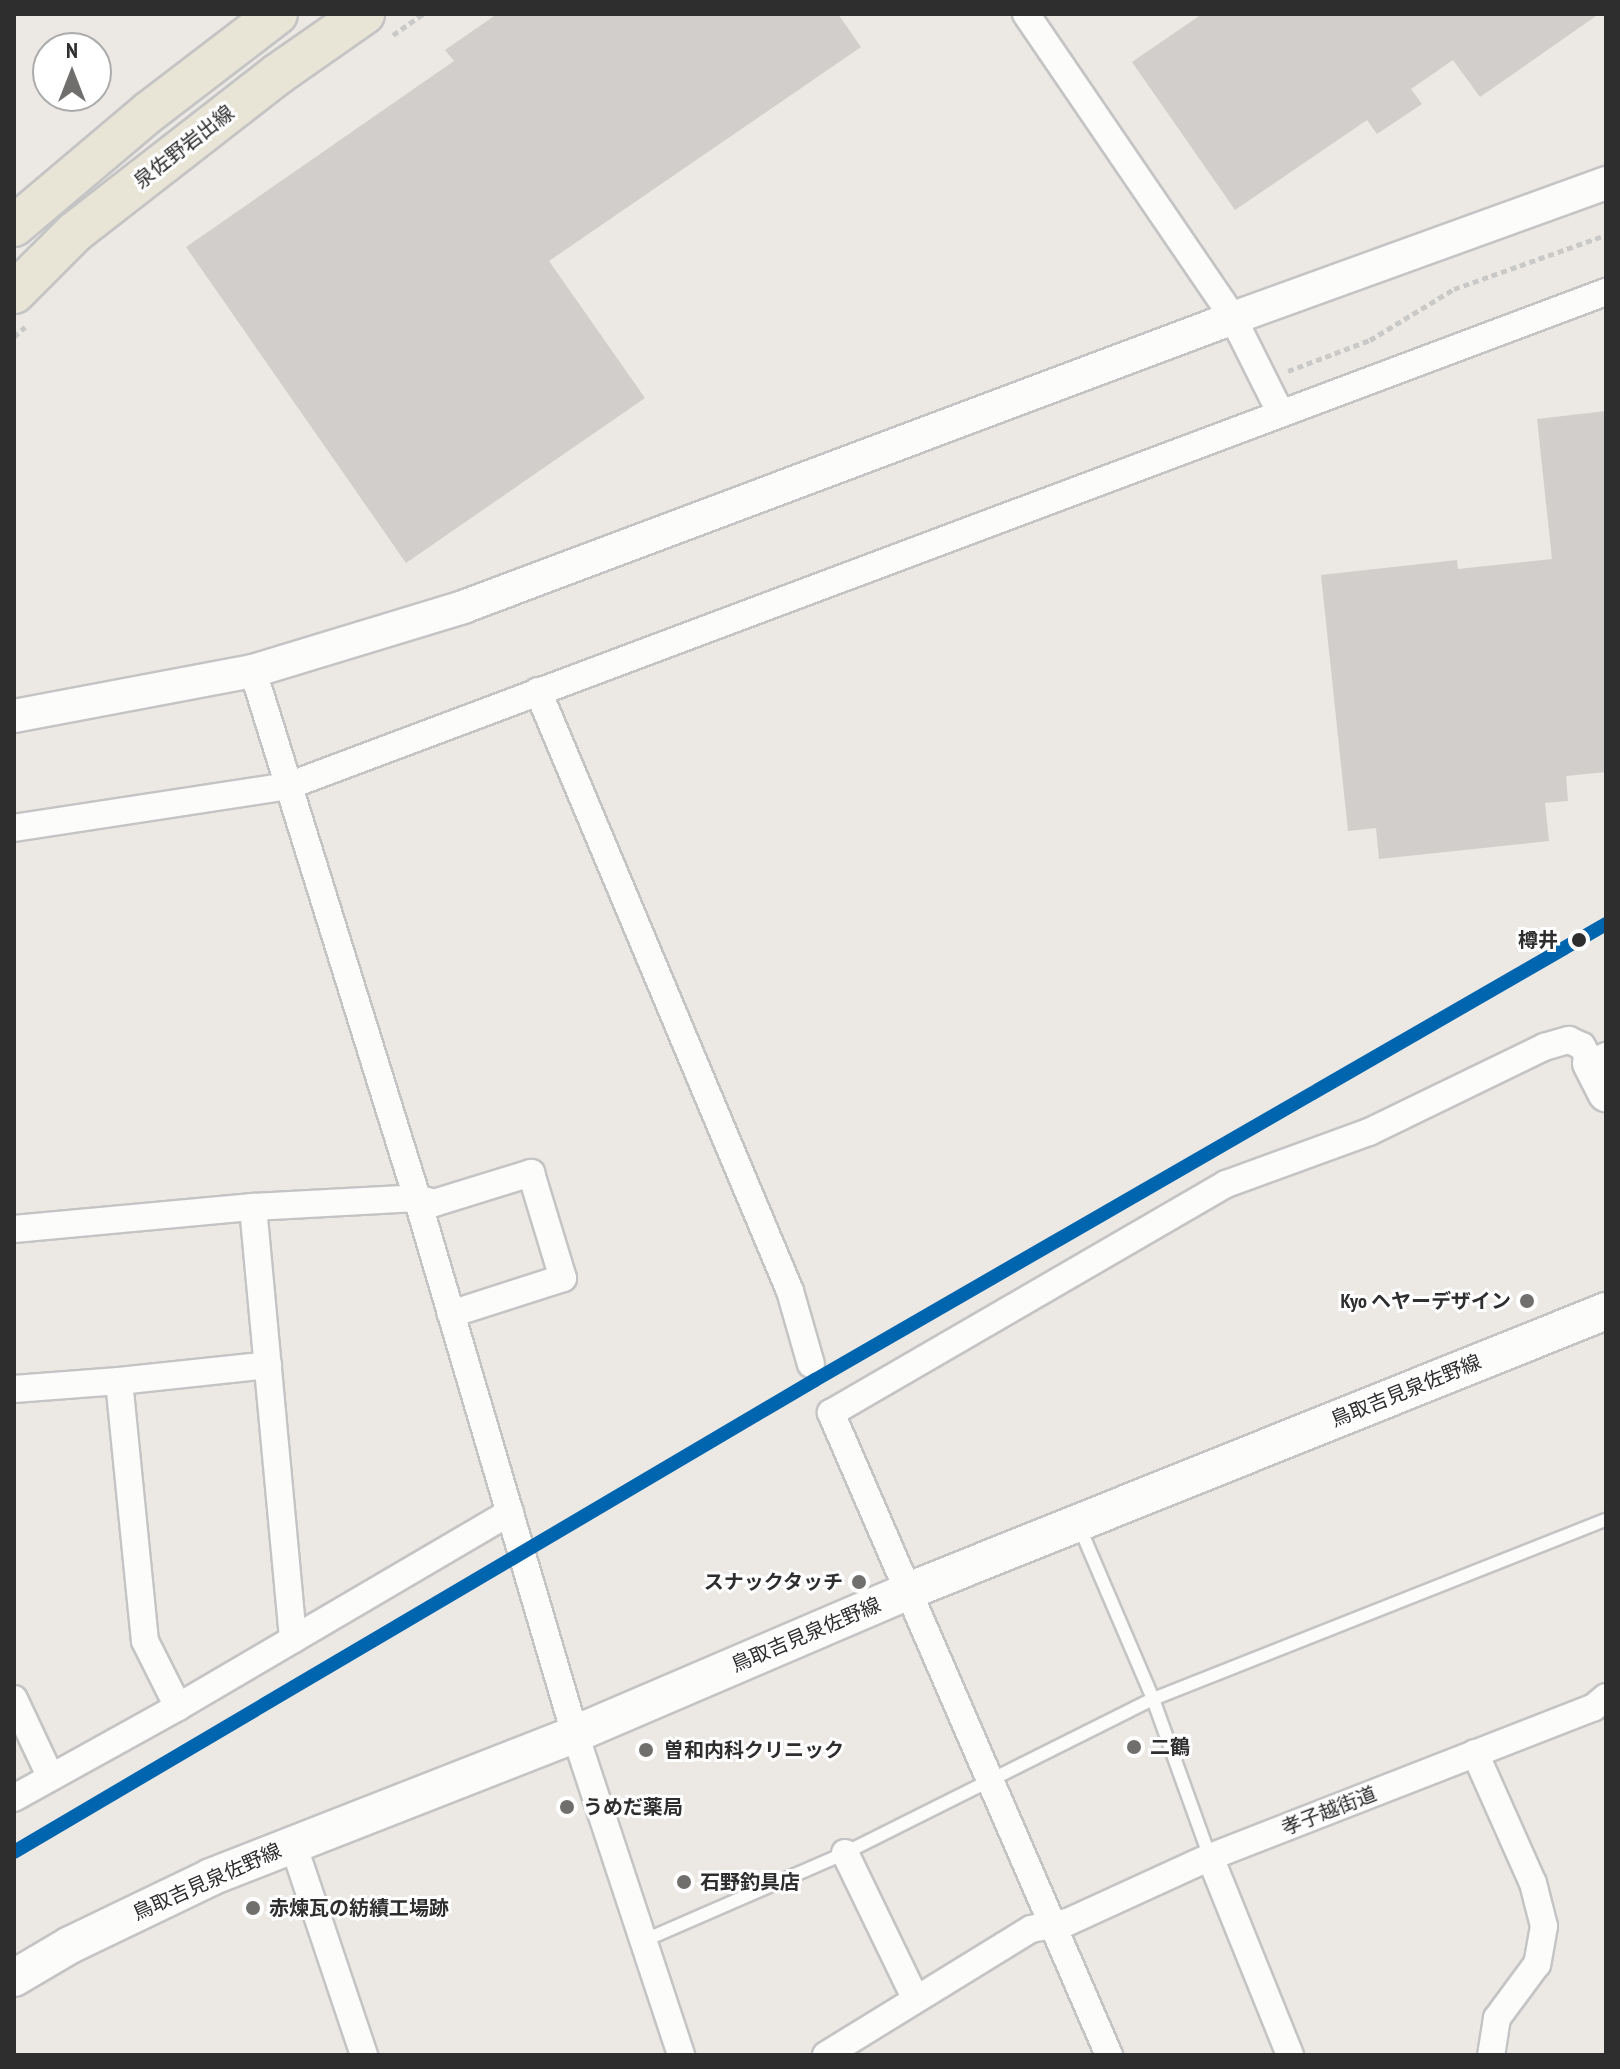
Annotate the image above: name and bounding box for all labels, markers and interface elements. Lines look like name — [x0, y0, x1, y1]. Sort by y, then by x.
north arrow — [32, 32, 112, 112]
text: N — [66, 36, 78, 64]
street label: 泉佐野岩出線 — [129, 101, 239, 193]
marker: 樽井 — [1565, 926, 1593, 954]
place label: 樽井 — [1518, 928, 1558, 952]
place label: Kyo ヘヤーデザイン — [1341, 1289, 1511, 1313]
marker: Kyo ヘヤーデザイン — [1518, 1292, 1536, 1310]
street label: 鳥取吉見泉佐野線 — [1327, 1350, 1485, 1432]
place label: スナックタッチ — [703, 1570, 843, 1594]
marker: スナックタッチ — [850, 1573, 868, 1591]
street label: 鳥取吉見泉佐野線 — [728, 1593, 884, 1677]
place label: 二鶴 — [1150, 1735, 1190, 1759]
place label: 曽和内科クリニック — [664, 1738, 844, 1762]
marker: 二鶴 — [1125, 1738, 1143, 1756]
marker: 曽和内科クリニック — [635, 1739, 657, 1761]
street label: 孝子越街道 — [1278, 1782, 1380, 1840]
place label: うめだ薬局 — [583, 1795, 683, 1819]
marker: うめだ薬局 — [558, 1798, 576, 1816]
street label: 鳥取吉見泉佐野線 — [129, 1838, 285, 1926]
place label: 石野釣具店 — [700, 1870, 800, 1894]
marker: 石野釣具店 — [675, 1873, 693, 1891]
place label: 赤煉瓦の紡績工場跡 — [269, 1896, 449, 1920]
marker: 赤煉瓦の紡績工場跡 — [244, 1899, 262, 1917]

